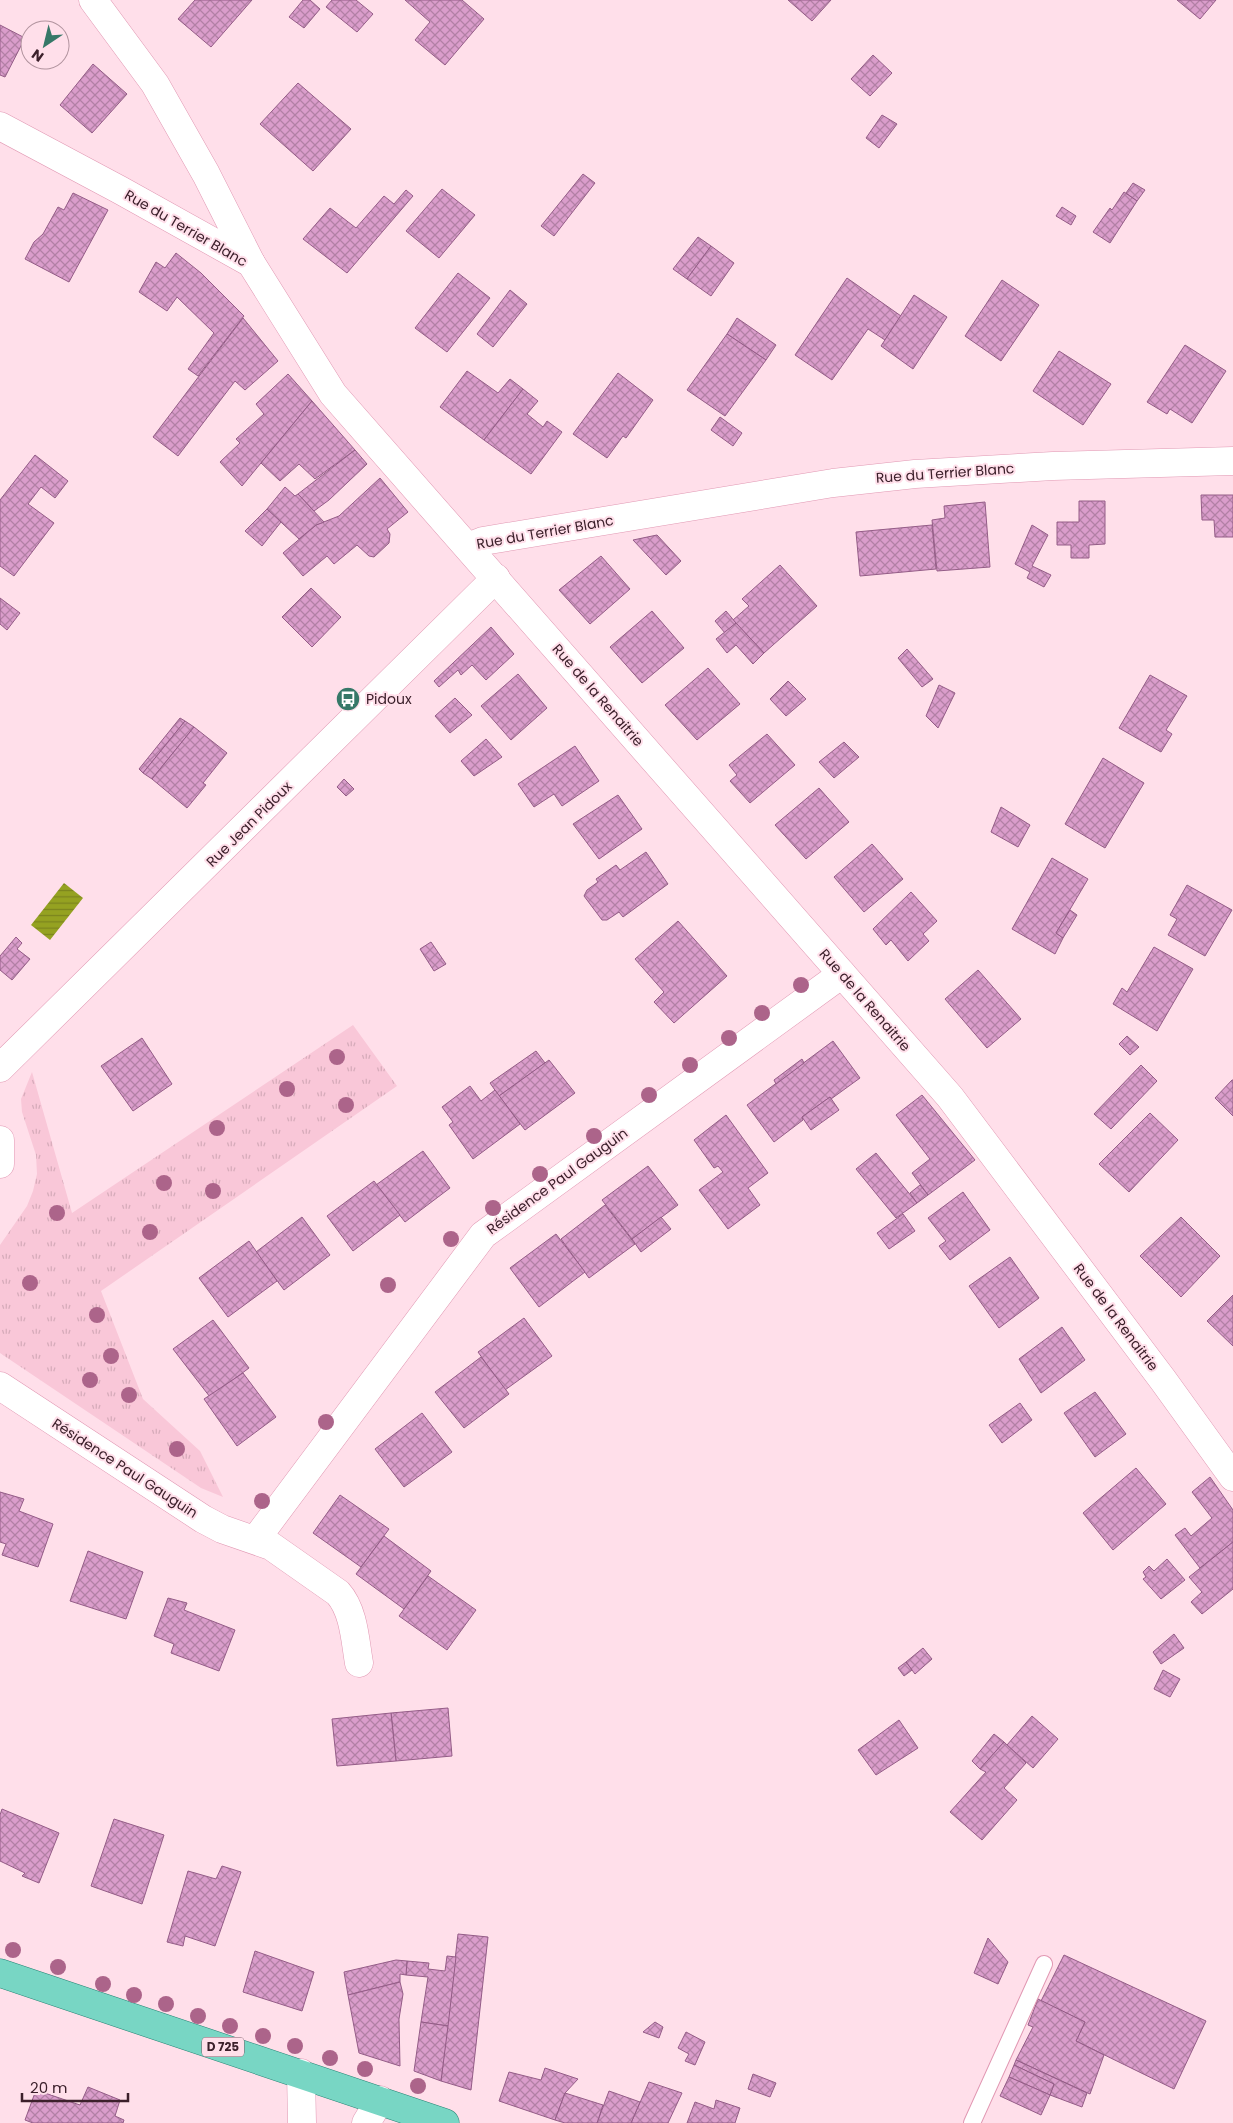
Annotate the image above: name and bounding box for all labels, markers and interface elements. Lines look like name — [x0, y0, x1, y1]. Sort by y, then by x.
north arrow — [20, 20, 70, 70]
text: N — [27, 44, 48, 67]
street label: Rue du Terrier Blanc — [121, 185, 251, 271]
street label: Rue du Terrier Blanc — [875, 458, 1015, 488]
street label: Rue du Terrier Blanc — [475, 510, 615, 554]
street label: Rue de la Renaitrie — [548, 639, 648, 751]
bus stop icon: Pidoux — [335, 686, 361, 712]
place label: Pidoux — [366, 689, 412, 709]
street label: Rue Jean Pidoux — [202, 776, 297, 871]
street label: Rue de la Renaitrie — [815, 944, 915, 1056]
street label: Résidence Paul Gauguin — [482, 1123, 632, 1239]
street label: Rue de la Renaitrie — [1069, 1259, 1163, 1375]
street label: Résidence Paul Gauguin — [48, 1413, 202, 1523]
road number: D 725 — [202, 2038, 244, 2056]
scale bar — [22, 2070, 129, 2102]
text: 20 m — [30, 2077, 68, 2098]

